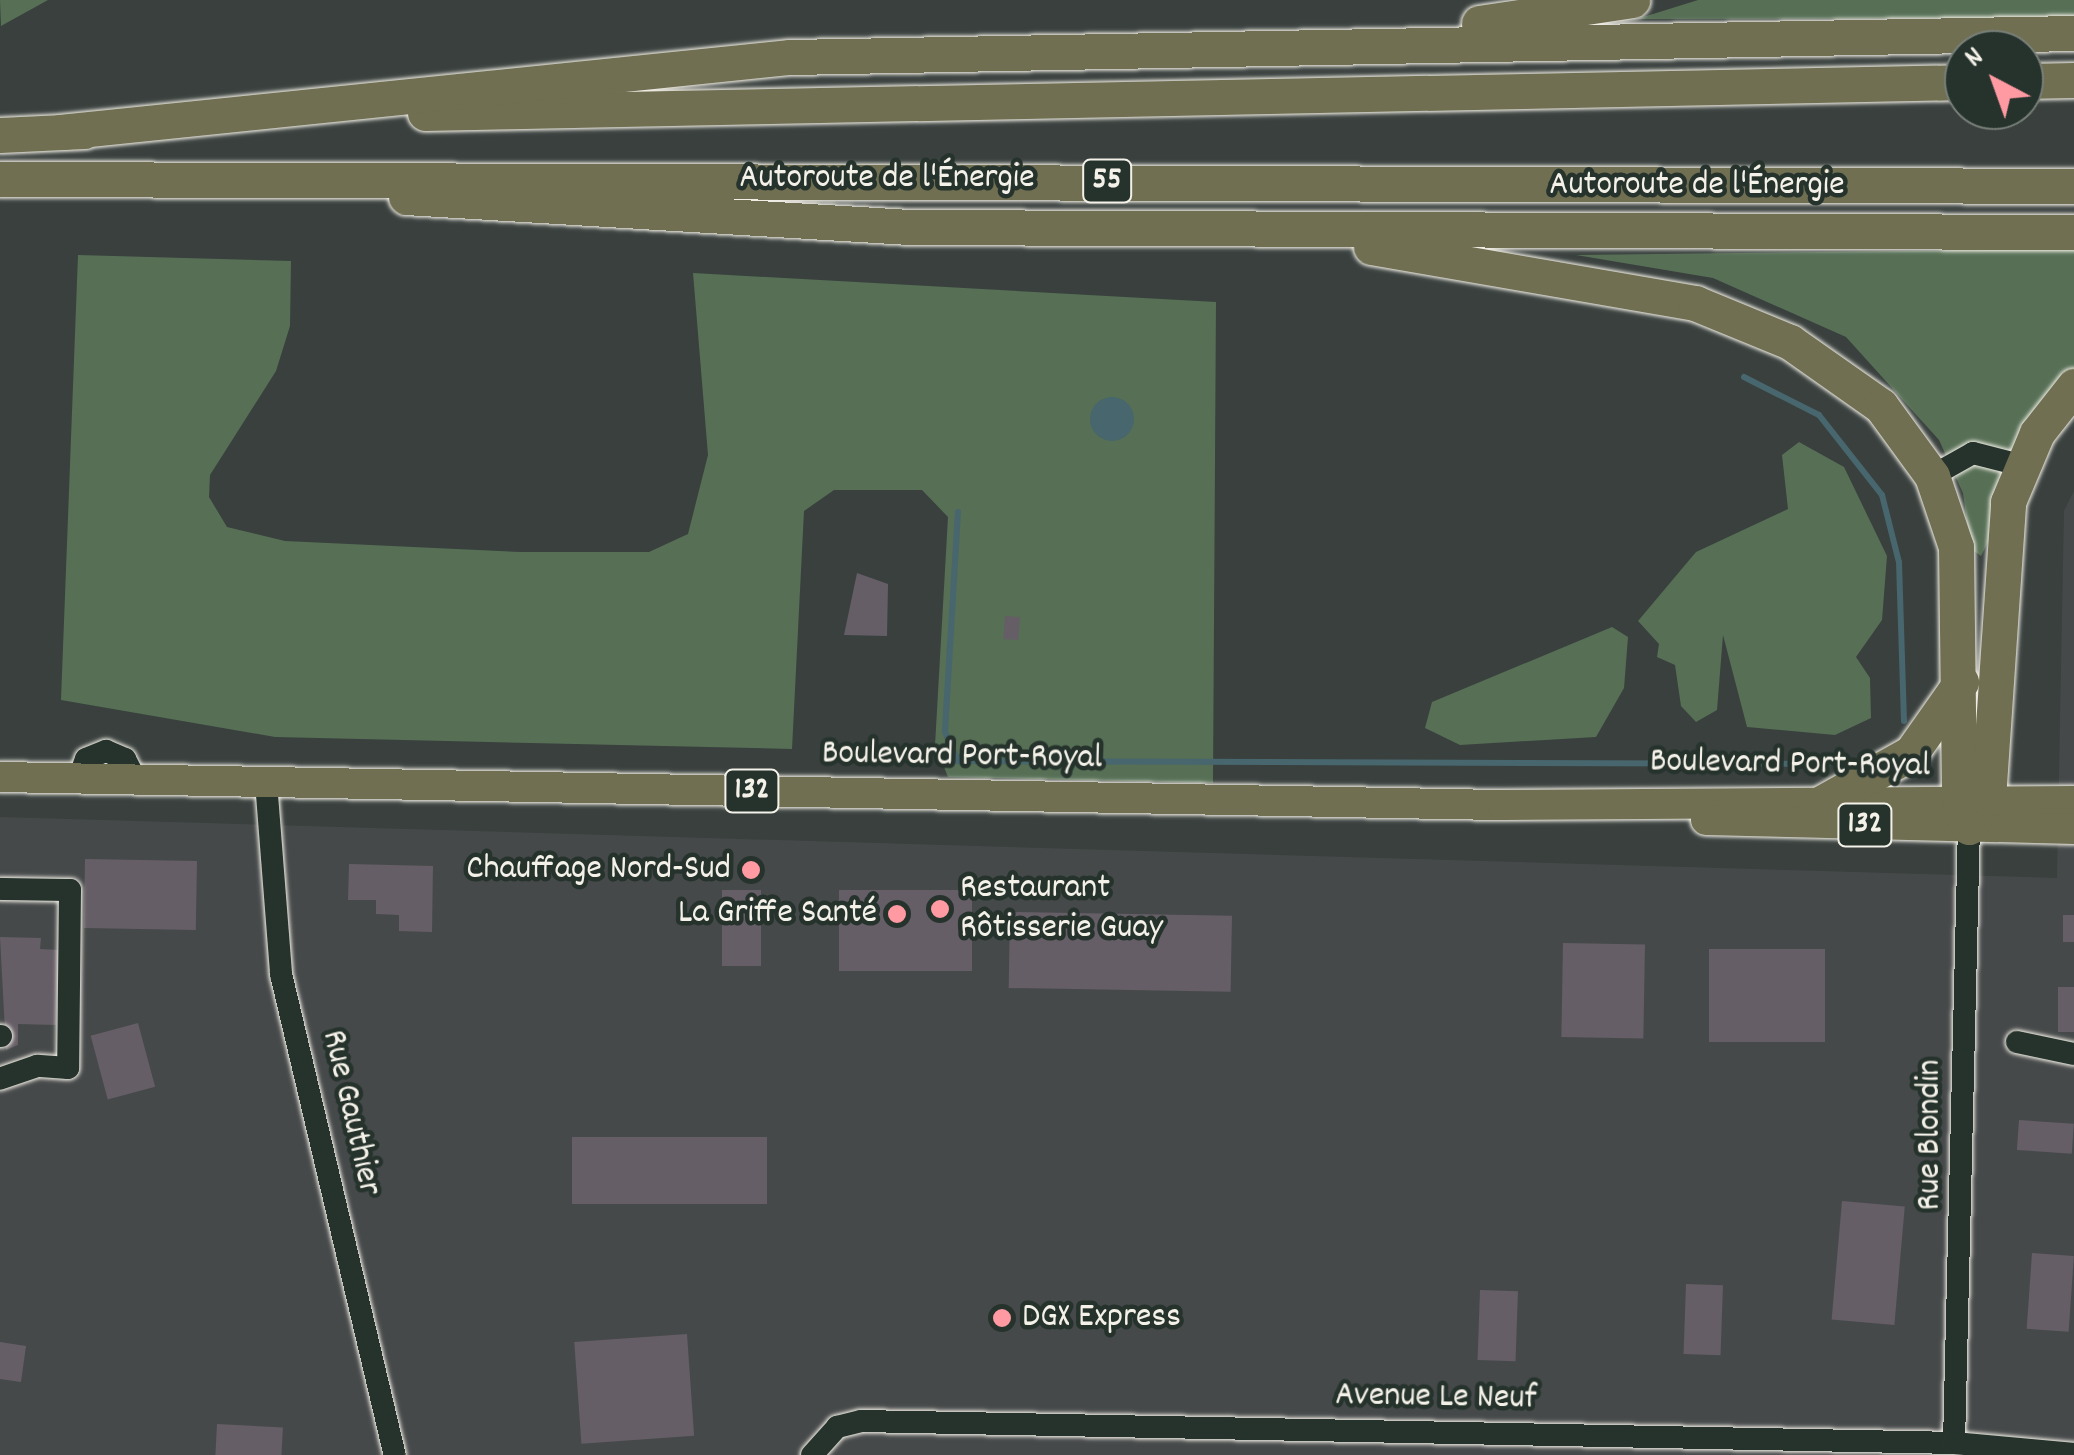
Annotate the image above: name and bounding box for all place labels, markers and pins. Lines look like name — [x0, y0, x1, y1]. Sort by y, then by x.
place label: Chauffage Nord-Sud — [466, 849, 731, 891]
marker: Chauffage Nord-Sud — [740, 859, 762, 881]
place label: Restaurant Rôtisserie Guay — [960, 868, 1163, 950]
place label: La Griffe Santé — [678, 893, 877, 935]
marker: Restaurant Rôtisserie Guay — [929, 898, 951, 920]
marker: La Griffe Santé — [886, 903, 908, 925]
place label: DGX Express — [1022, 1297, 1181, 1339]
marker: DGX Express — [991, 1307, 1013, 1329]

